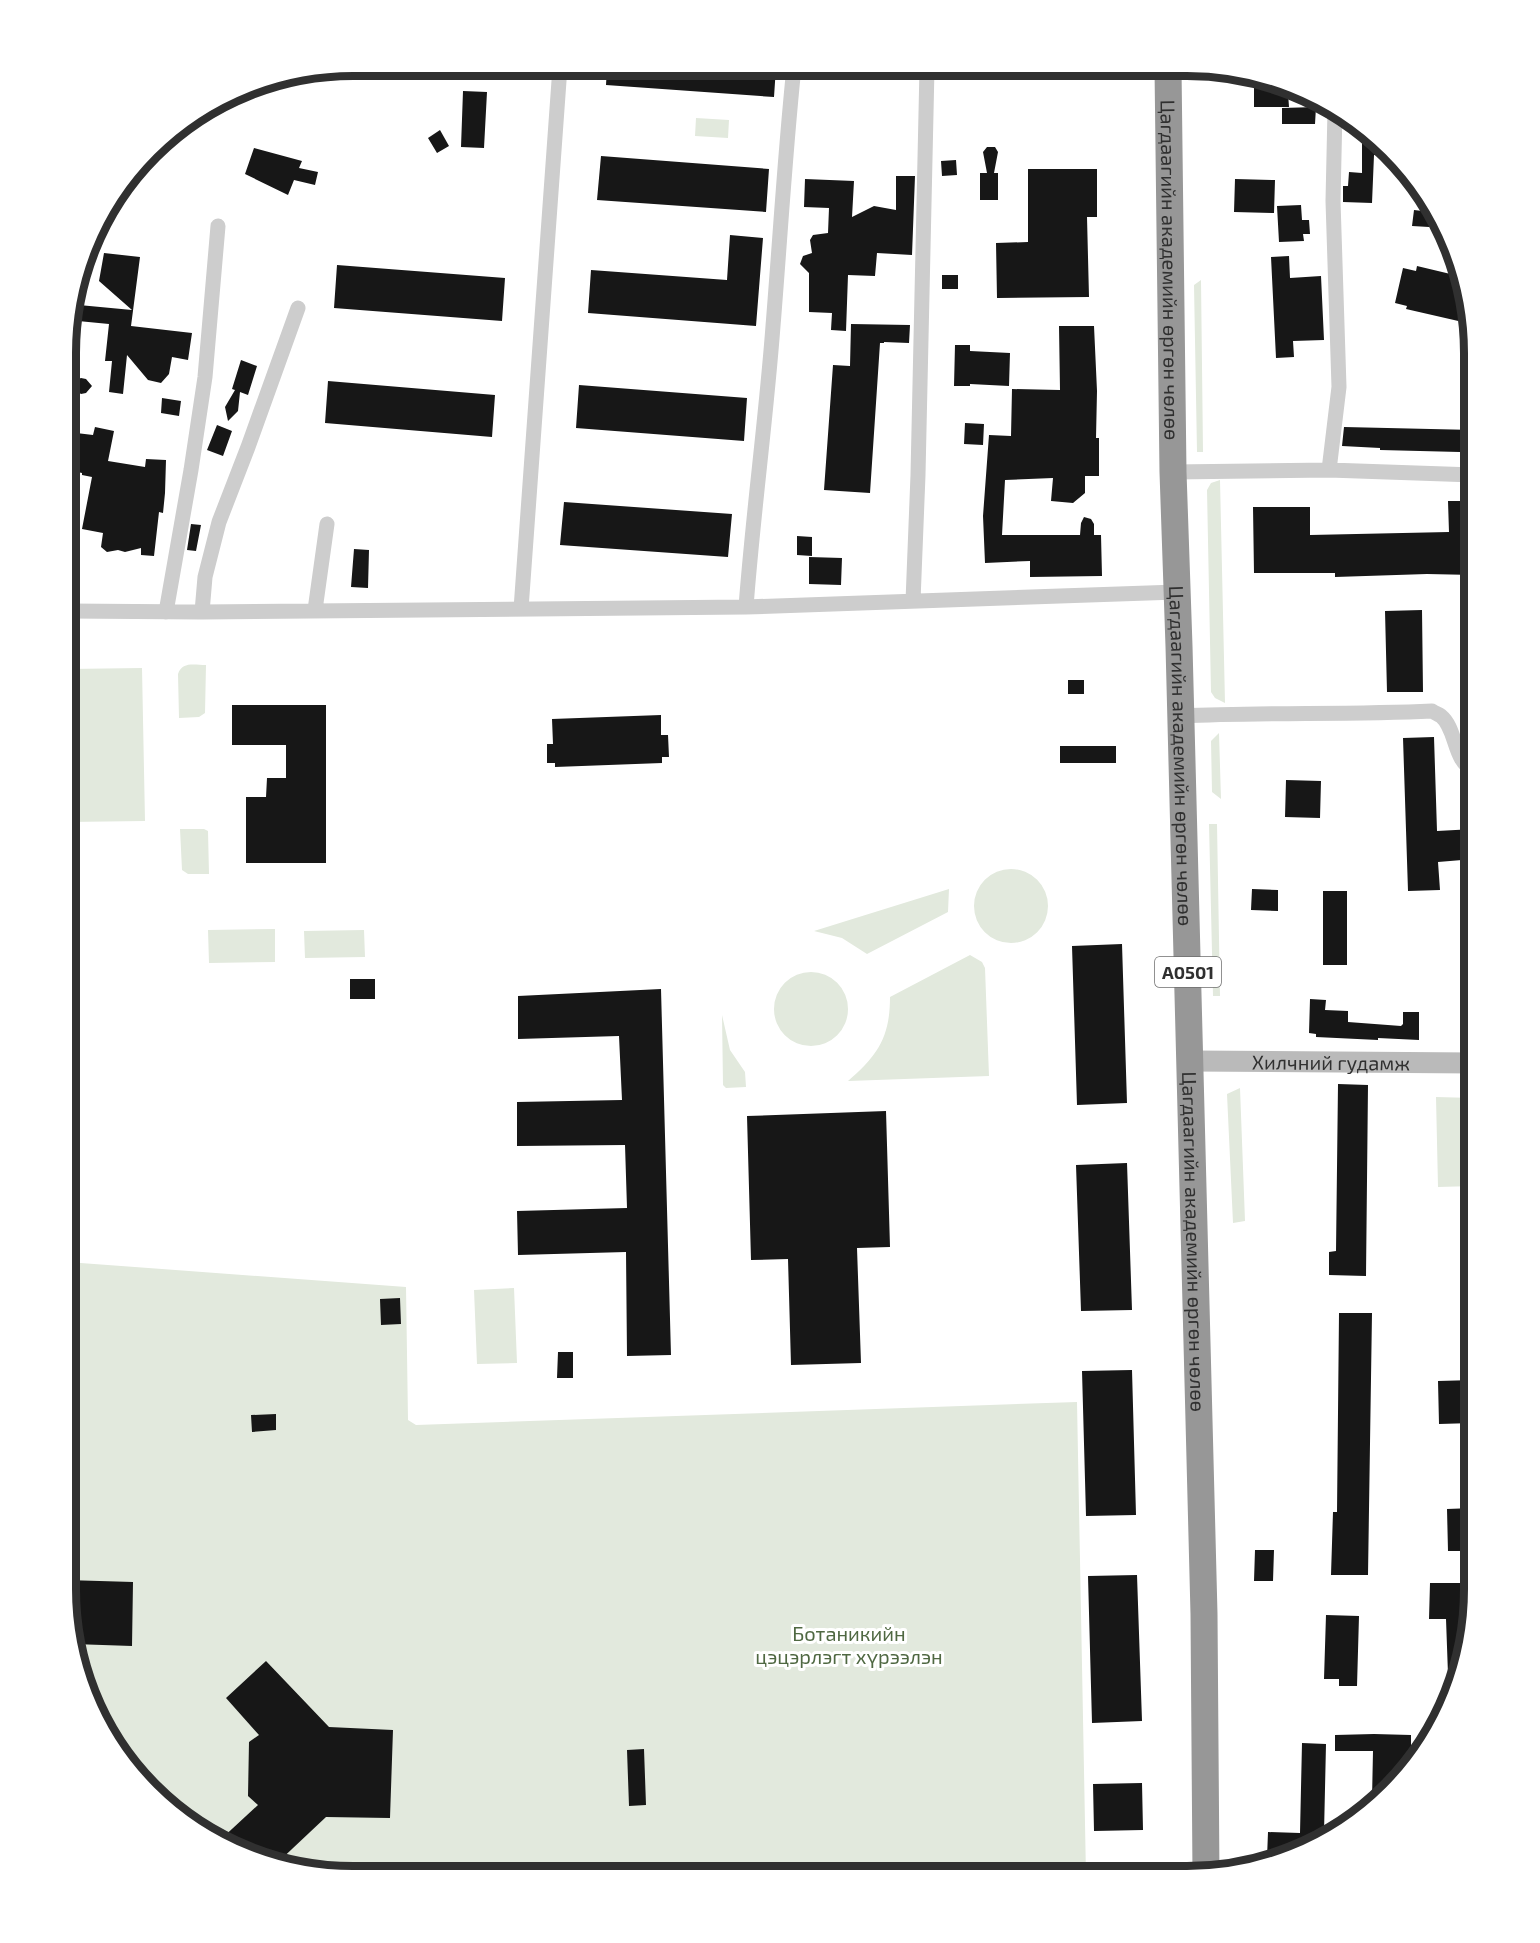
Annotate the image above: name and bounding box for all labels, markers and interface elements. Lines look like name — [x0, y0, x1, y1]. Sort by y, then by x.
street label: Цагдаагийн академийн өргөн чөлөө — [1156, 100, 1185, 440]
street label: Цагдаагийн академийн өргөн чөлөө — [1165, 585, 1198, 926]
road number: A0501 — [1155, 957, 1221, 987]
street label: Хилчний гудамж — [1252, 1049, 1410, 1075]
street label: Цагдаагийн академийн өргөн чөлөө — [1178, 1071, 1211, 1412]
park label: Ботаникийн цэцэрлэгт хүрээлэн — [755, 1621, 943, 1668]

